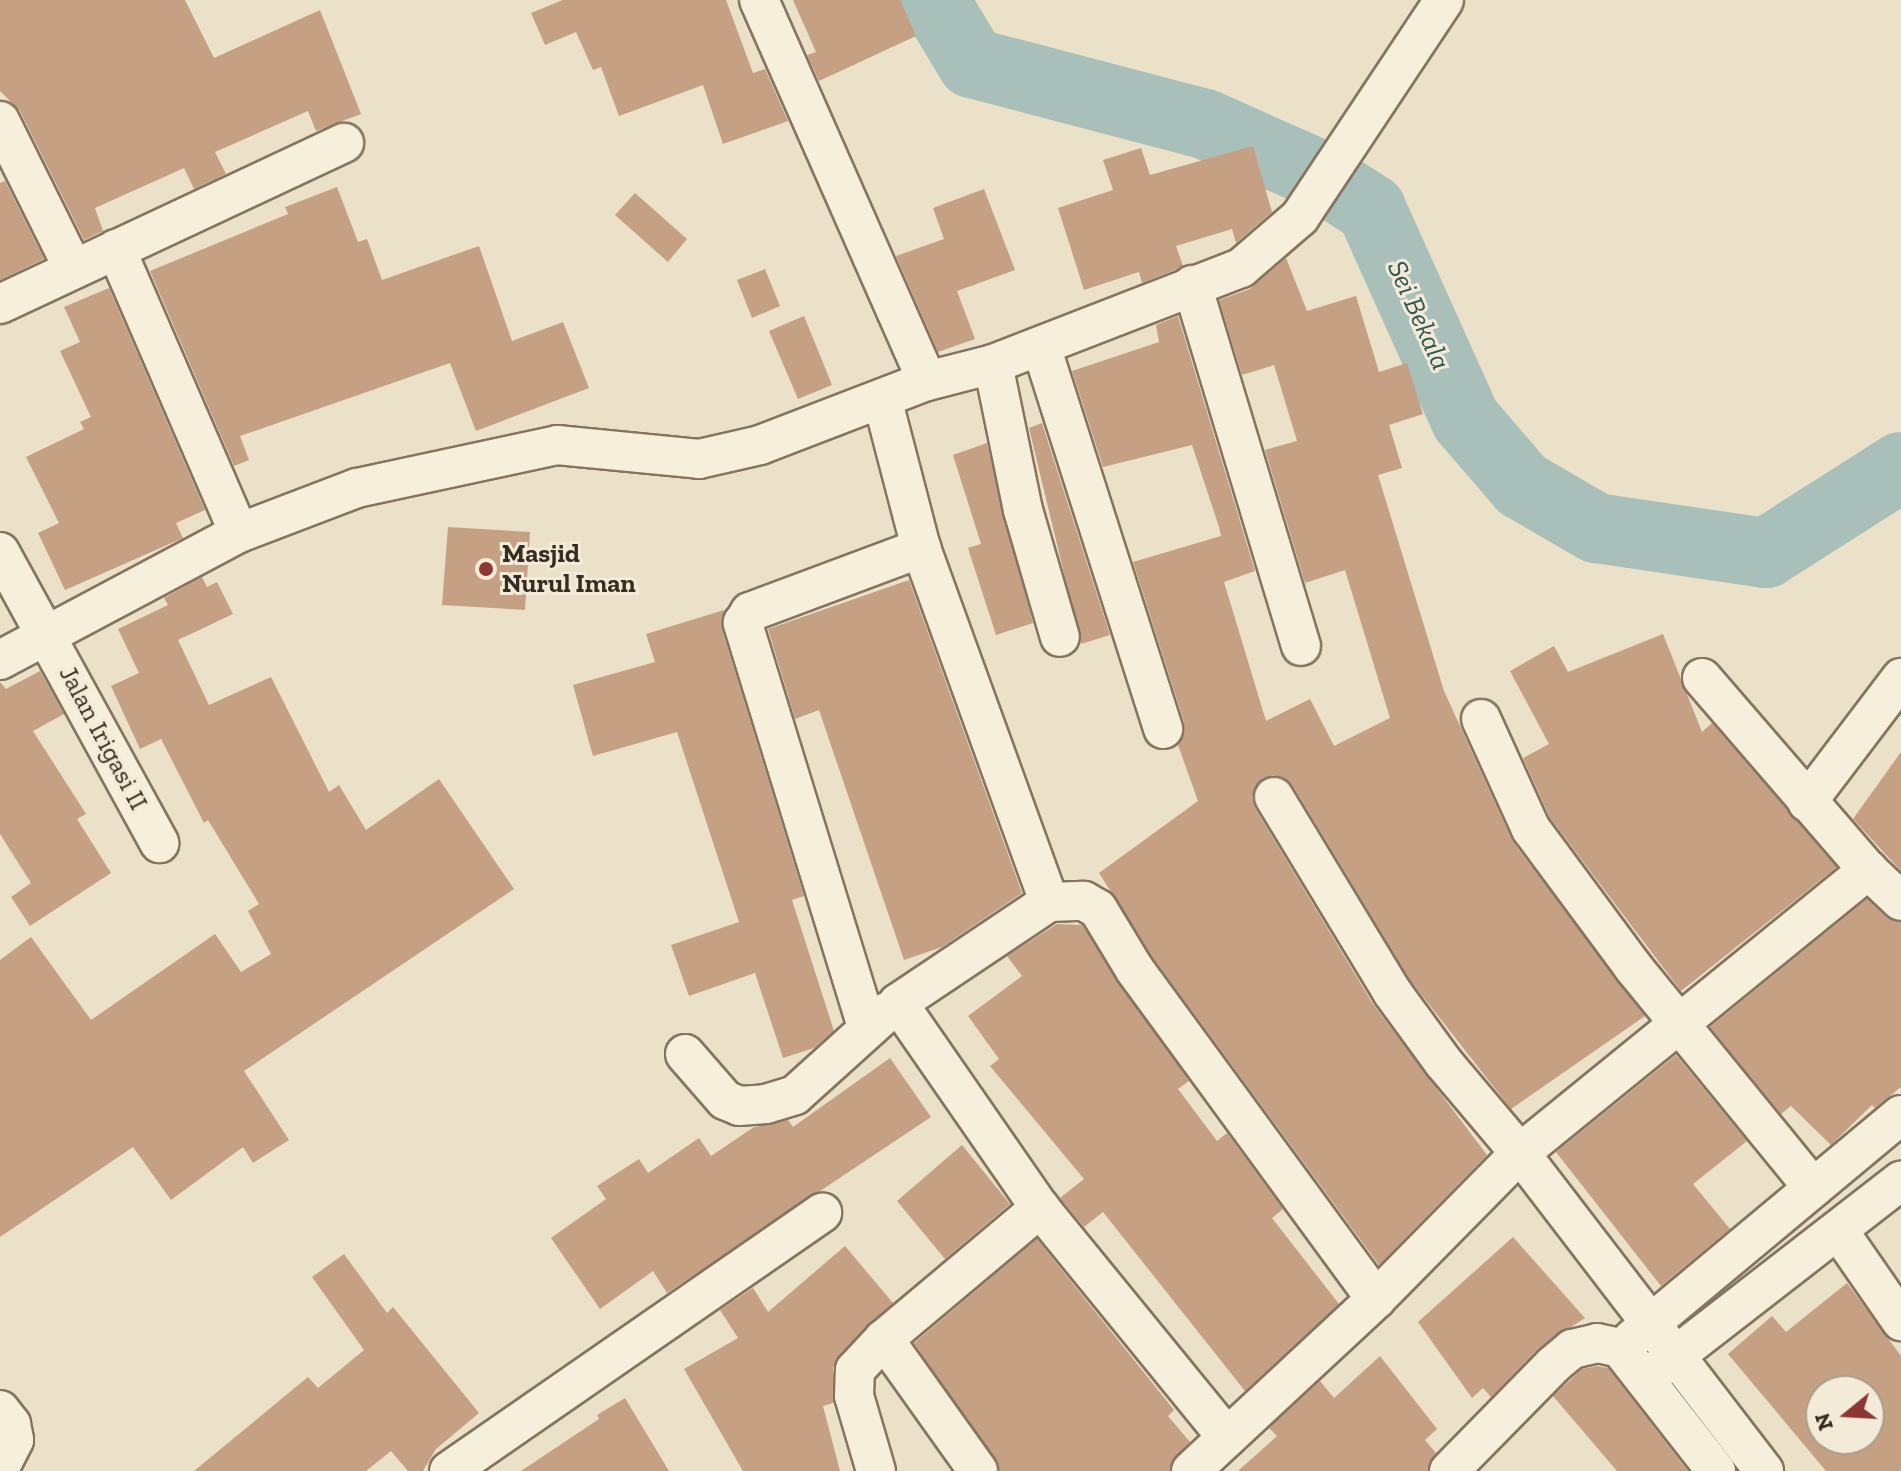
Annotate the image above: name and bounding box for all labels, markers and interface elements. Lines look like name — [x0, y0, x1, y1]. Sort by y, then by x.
water label: Sei Bekala — [1380, 255, 1458, 375]
place label: Masjid Nurul Iman — [502, 538, 636, 600]
marker: Masjid Nurul Iman — [477, 560, 495, 578]
street label: Jalan Irigasi II — [52, 661, 154, 815]
north arrow — [1805, 1375, 1885, 1455]
text: N — [1808, 1410, 1839, 1434]

